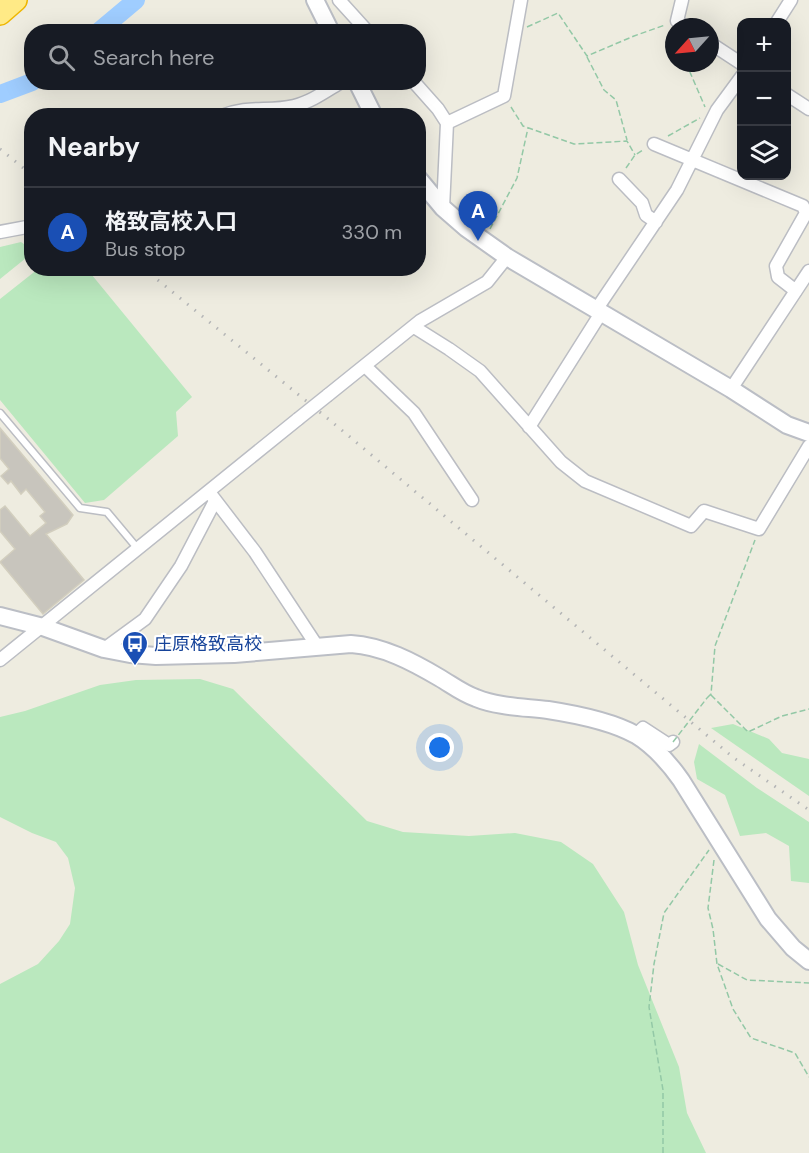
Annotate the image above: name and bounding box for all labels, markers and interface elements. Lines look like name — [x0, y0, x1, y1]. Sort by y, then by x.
north arrow — [665, 18, 719, 72]
map controls — [737, 18, 791, 180]
button: + — [737, 18, 791, 72]
search box — [24, 24, 426, 90]
icon: search — [45, 41, 78, 74]
text: Search here — [93, 43, 214, 72]
button: − — [737, 72, 791, 126]
button: layers — [737, 126, 791, 180]
text: Nearby — [48, 130, 140, 164]
pin: A — [458, 192, 498, 241]
text: 格致高校入口 — [105, 207, 237, 236]
text: A — [60, 219, 75, 245]
text: 330 m — [342, 219, 402, 245]
text: Bus stop — [105, 236, 185, 262]
bus stop icon: 庄原格致高校 — [120, 629, 150, 667]
place label: 庄原格致高校 — [154, 632, 262, 656]
your location — [425, 733, 454, 762]

